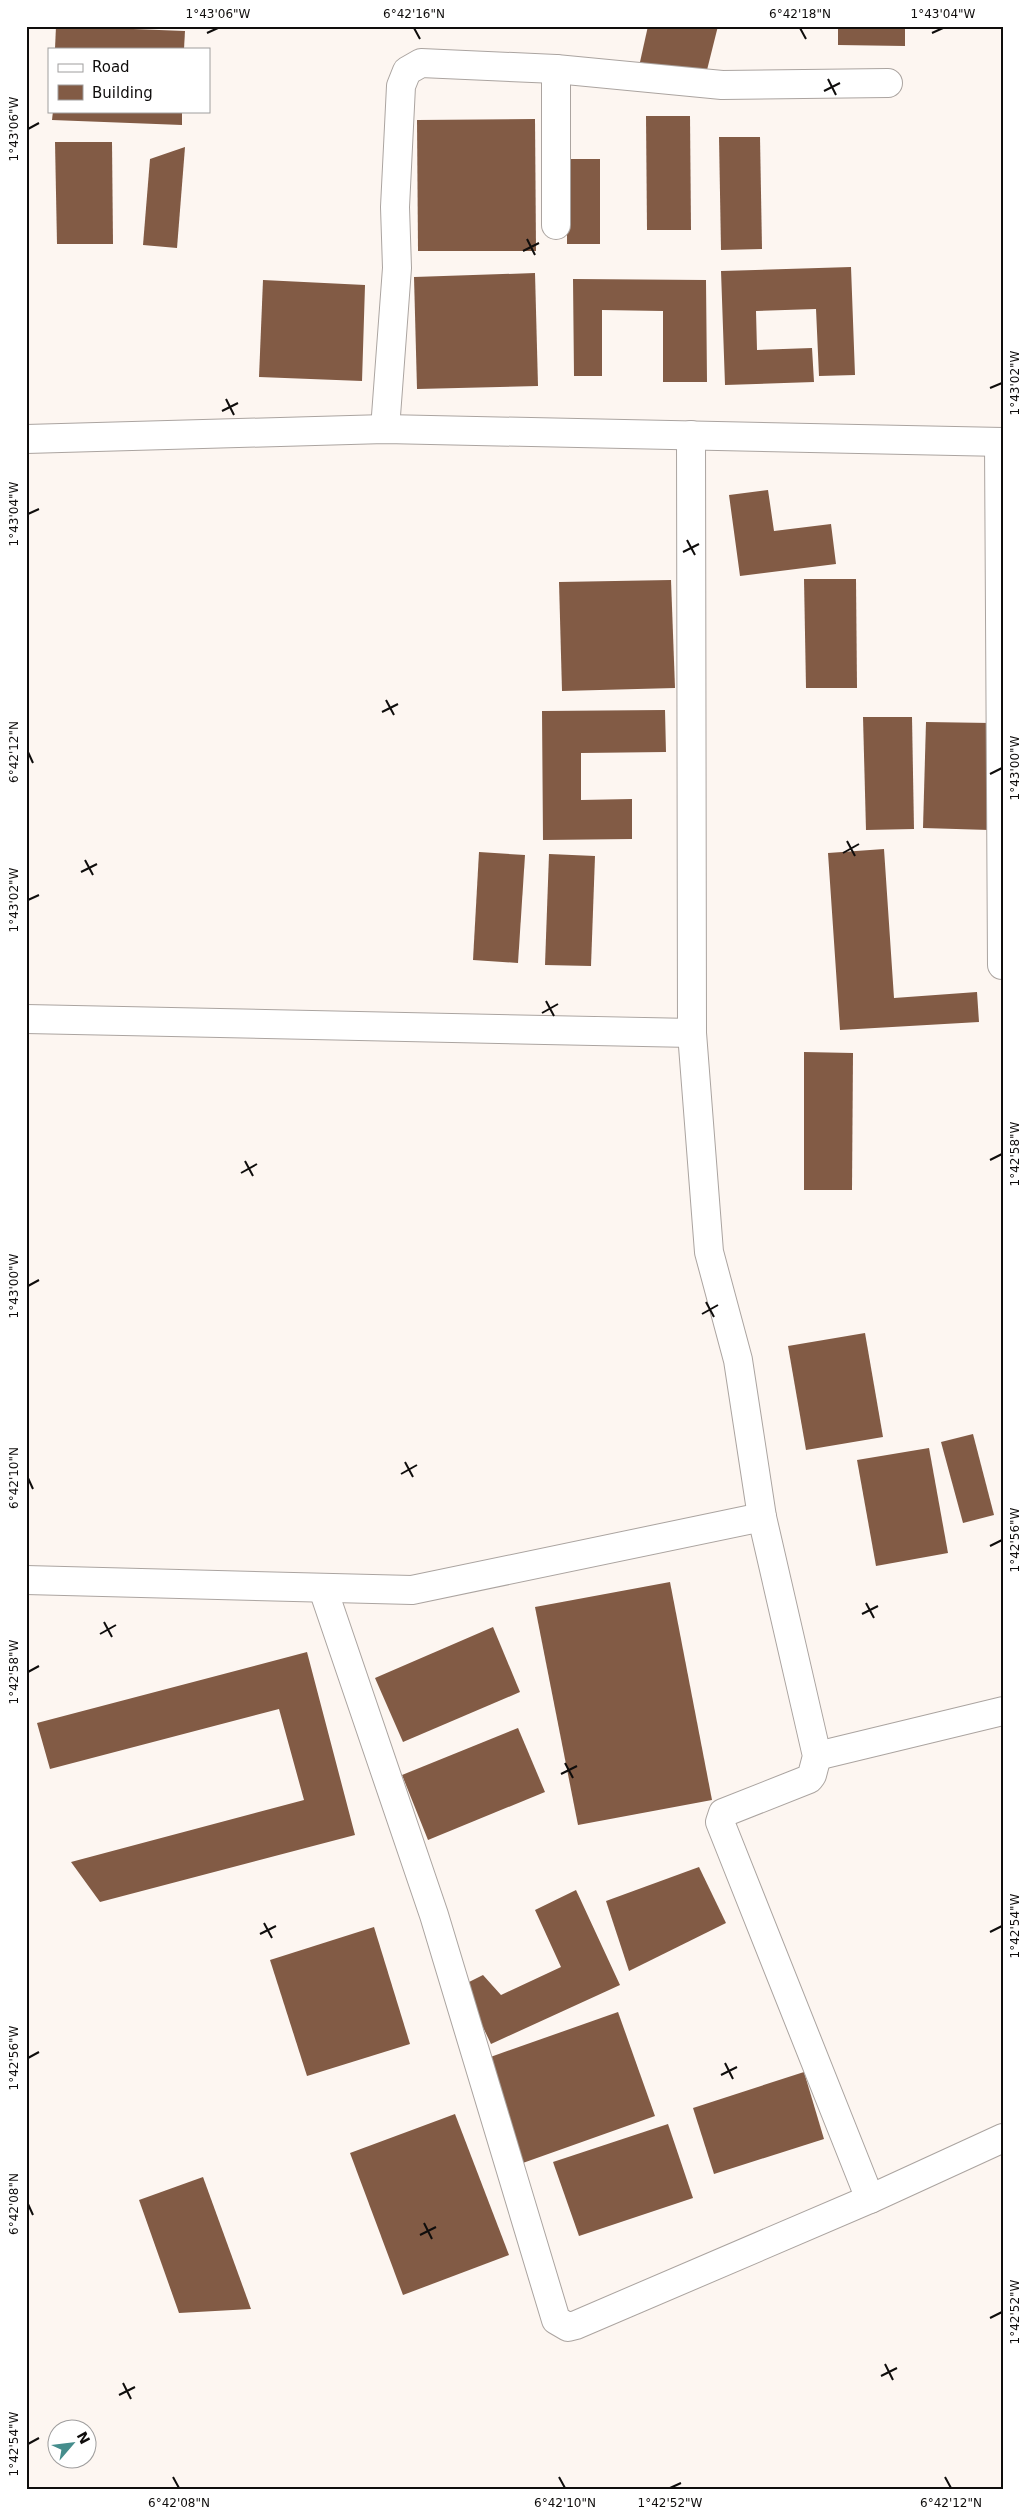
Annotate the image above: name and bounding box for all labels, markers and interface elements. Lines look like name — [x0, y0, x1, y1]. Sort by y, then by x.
text: 1°43'06"W — [186, 7, 251, 21]
text: 6°42'16"N — [383, 7, 445, 21]
text: 6°42'18"N — [769, 7, 831, 21]
text: 1°43'04"W — [911, 7, 976, 21]
legend — [48, 48, 210, 112]
text: Road — [92, 58, 130, 76]
text: Building — [92, 84, 153, 102]
text: 1°43'06"W — [7, 96, 21, 161]
text: 1°43'02"W — [1008, 350, 1022, 415]
text: 1°43'04"W — [7, 481, 21, 546]
text: 6°42'12"N — [7, 721, 21, 783]
text: 1°43'00"W — [1008, 735, 1022, 800]
text: 1°43'02"W — [7, 867, 21, 932]
text: 1°42'58"W — [1008, 1121, 1022, 1186]
text: 1°43'00"W — [7, 1253, 21, 1318]
text: 6°42'10"N — [7, 1447, 21, 1509]
text: 1°42'56"W — [1008, 1507, 1022, 1572]
text: 1°42'58"W — [7, 1639, 21, 1704]
text: 1°42'54"W — [1008, 1893, 1022, 1958]
text: 1°42'56"W — [7, 2025, 21, 2090]
text: 6°42'08"N — [7, 2173, 21, 2235]
text: 1°42'52"W — [1008, 2279, 1022, 2344]
text: 1°42'54"W — [7, 2411, 21, 2476]
north arrow — [48, 2418, 98, 2468]
text: N — [74, 2429, 93, 2447]
text: 6°42'08"N — [148, 2496, 210, 2510]
text: 6°42'10"N — [534, 2496, 596, 2510]
text: 1°42'52"W — [638, 2496, 703, 2510]
text: 6°42'12"N — [920, 2496, 982, 2510]

